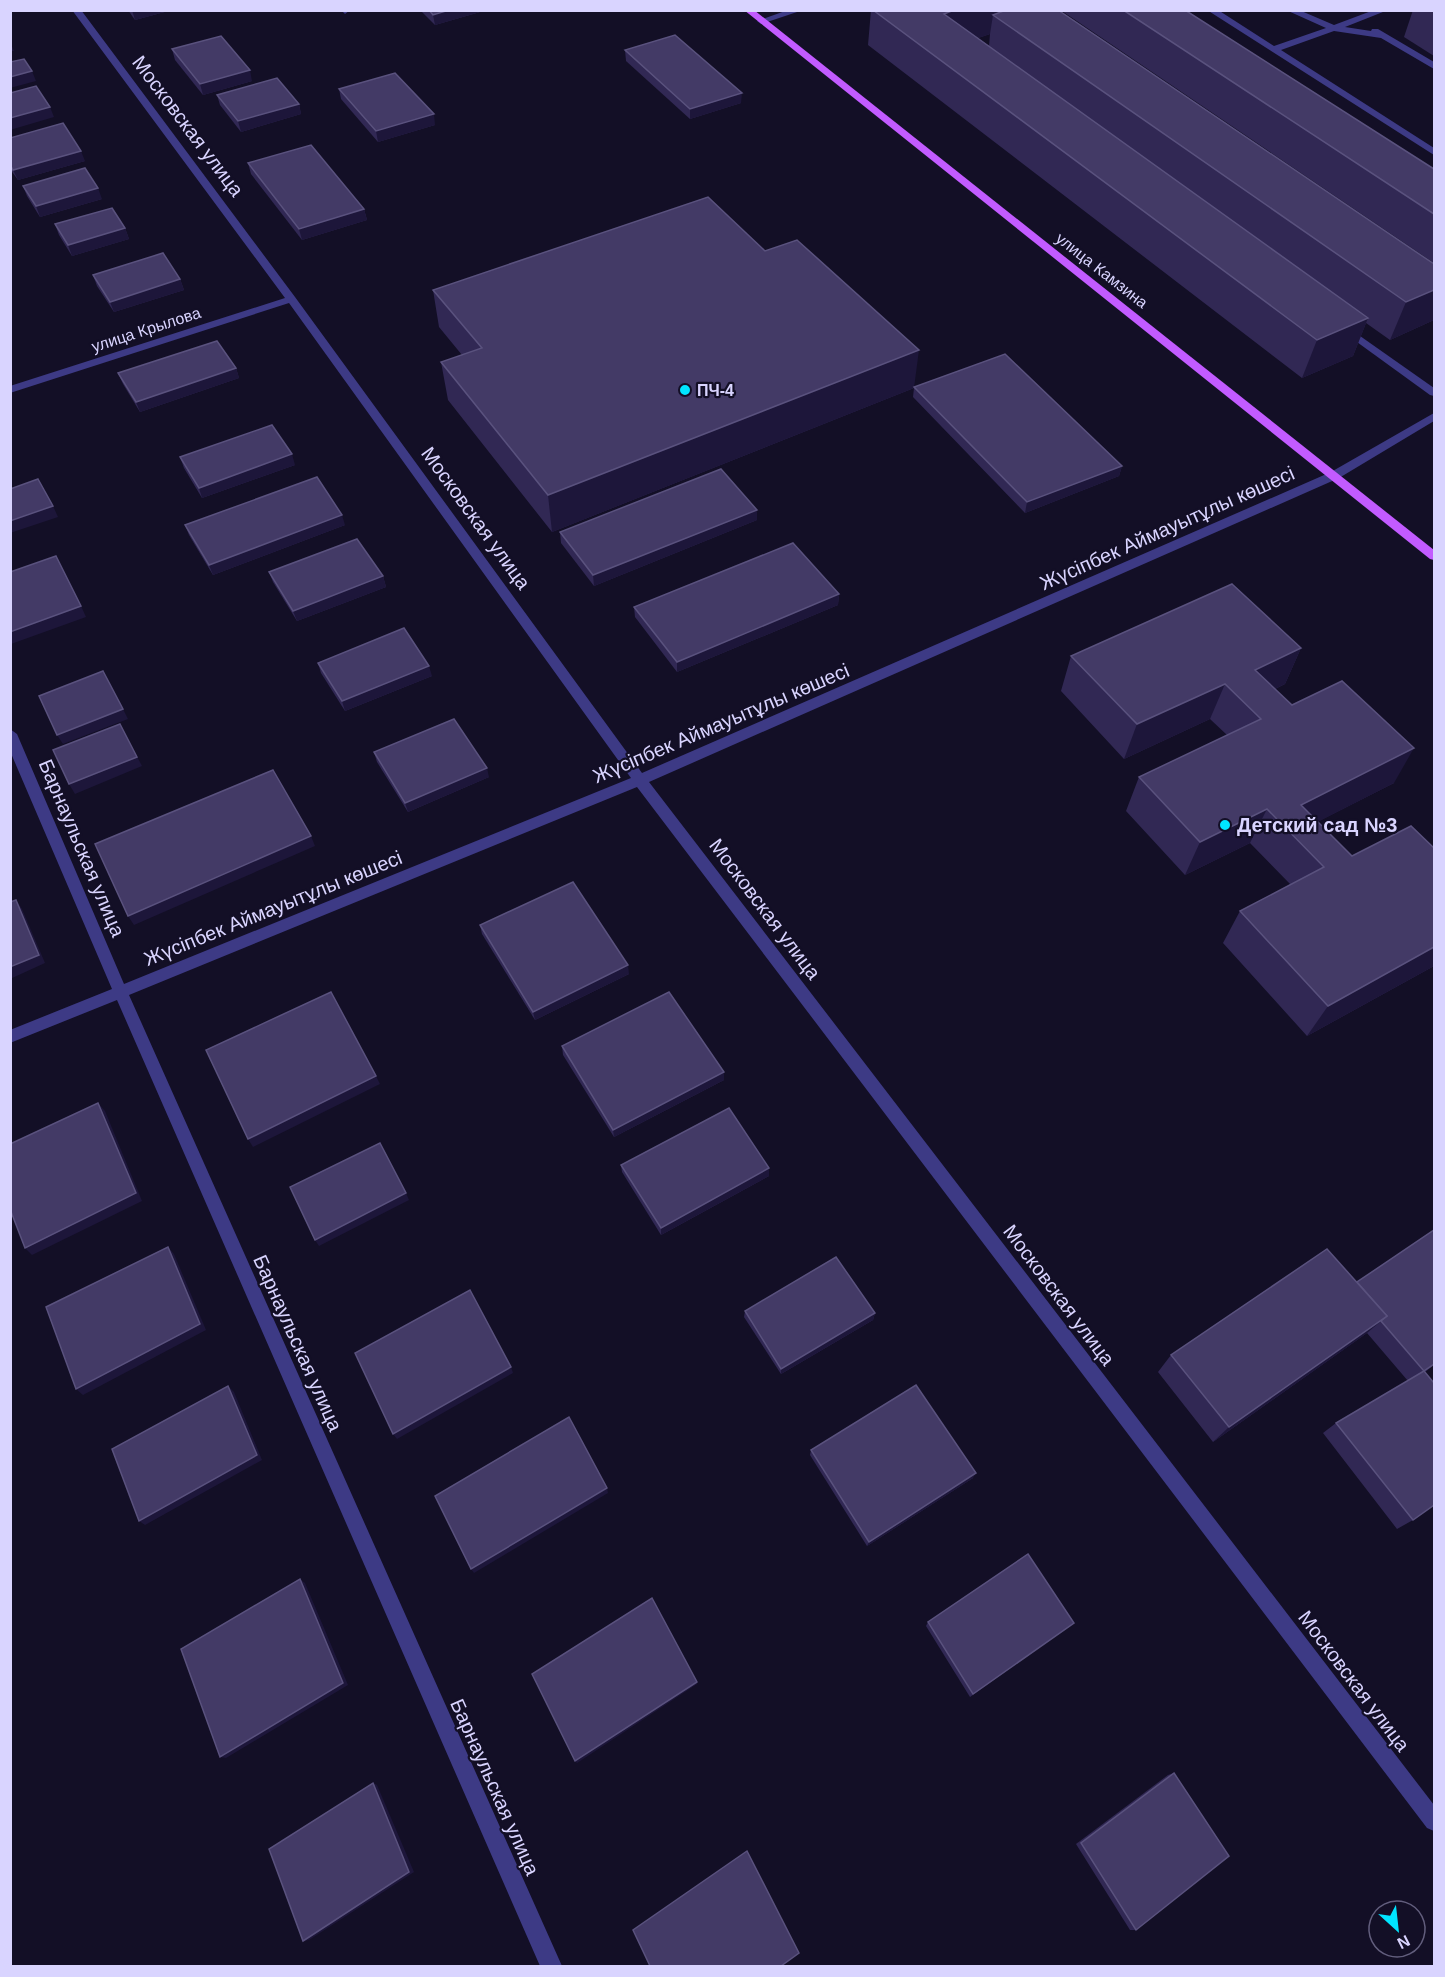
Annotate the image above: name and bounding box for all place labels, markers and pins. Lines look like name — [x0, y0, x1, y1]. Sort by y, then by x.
place label: ПЧ-4 — [697, 382, 734, 399]
marker: ПЧ-4 — [678, 383, 692, 397]
place label: Детский сад №3 — [1237, 814, 1397, 836]
marker: Детский сад №3 — [1218, 818, 1232, 832]

